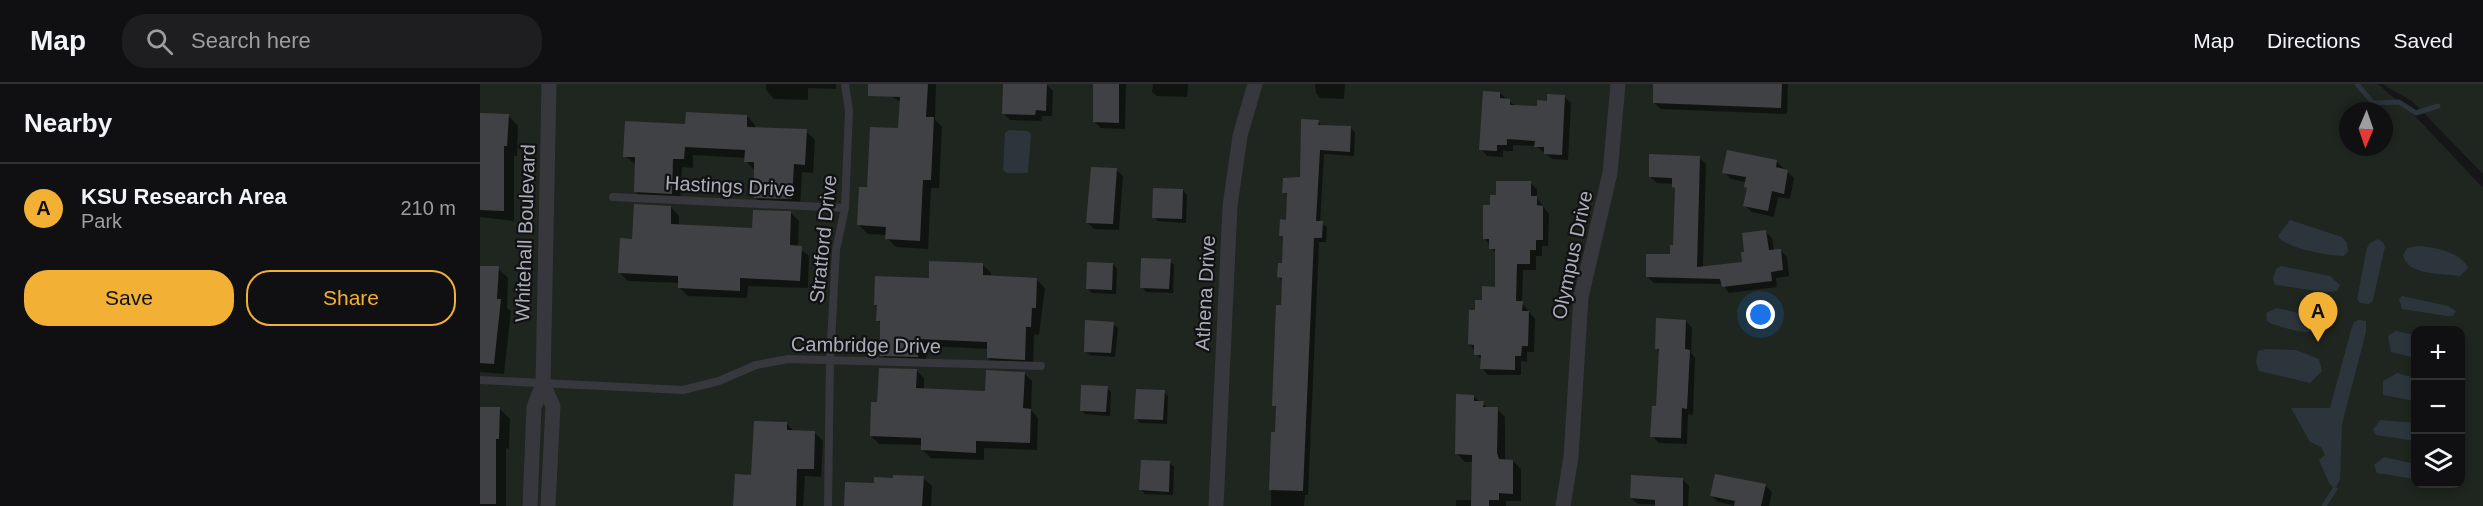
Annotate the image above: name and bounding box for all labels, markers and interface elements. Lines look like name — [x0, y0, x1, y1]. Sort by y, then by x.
search box — [122, 14, 542, 68]
text: Map — [30, 25, 86, 56]
icon: search — [143, 25, 176, 58]
text: Search here — [191, 28, 311, 53]
text: Map — [2193, 29, 2234, 52]
text: Directions — [2267, 29, 2360, 52]
text: Saved — [2393, 29, 2453, 52]
north arrow — [2339, 102, 2393, 156]
text: Nearby — [24, 108, 112, 138]
street label: Whitehall Boulevard — [511, 144, 539, 322]
street label: Hastings Drive — [664, 172, 796, 200]
street label: Stratford Drive — [805, 174, 841, 304]
text: KSU Research Area — [81, 184, 287, 209]
street label: Olympus Drive — [1548, 189, 1596, 321]
text: A — [36, 197, 51, 219]
text: 210 m — [400, 197, 456, 219]
text: Park — [81, 210, 122, 232]
street label: Athena Drive — [1191, 235, 1219, 351]
button: Save — [24, 270, 234, 326]
button: Share — [246, 270, 456, 326]
pin: A — [2298, 292, 2338, 342]
your location — [1746, 300, 1775, 329]
map controls — [2411, 326, 2465, 488]
button: + — [2411, 326, 2465, 380]
street label: Cambridge Drive — [791, 333, 941, 357]
button: − — [2411, 380, 2465, 434]
button: layers — [2411, 434, 2465, 488]

